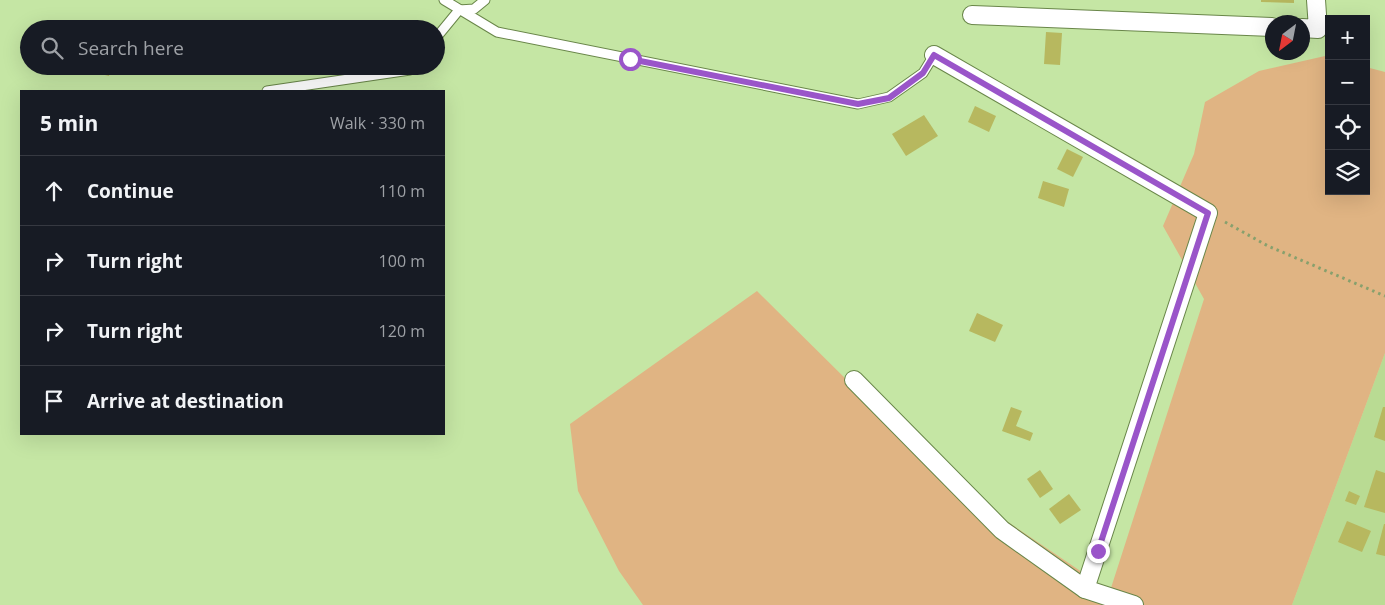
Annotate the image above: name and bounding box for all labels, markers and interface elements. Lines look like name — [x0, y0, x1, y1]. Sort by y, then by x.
north arrow — [1265, 15, 1310, 60]
map controls — [1325, 15, 1370, 195]
button: + — [1325, 15, 1370, 60]
search box — [20, 20, 445, 75]
icon: search — [38, 34, 66, 62]
text: Search here — [78, 35, 184, 61]
route start — [619, 48, 642, 71]
button: − — [1325, 60, 1370, 105]
button: locate — [1325, 105, 1370, 150]
text: 5 min — [40, 109, 98, 137]
text: Walk · 330 m — [330, 112, 425, 134]
button: layers — [1325, 150, 1370, 195]
icon: ahead — [40, 177, 68, 205]
text: Continue — [87, 178, 174, 204]
text: 110 m — [379, 180, 425, 202]
icon: right — [40, 247, 68, 275]
text: Turn right — [87, 248, 182, 274]
text: 100 m — [379, 250, 425, 272]
icon: right — [40, 317, 68, 345]
text: Turn right — [87, 318, 182, 344]
text: 120 m — [379, 320, 425, 342]
icon: arrive — [40, 387, 68, 415]
text: Arrive at destination — [87, 388, 284, 414]
route end — [1087, 540, 1110, 563]

